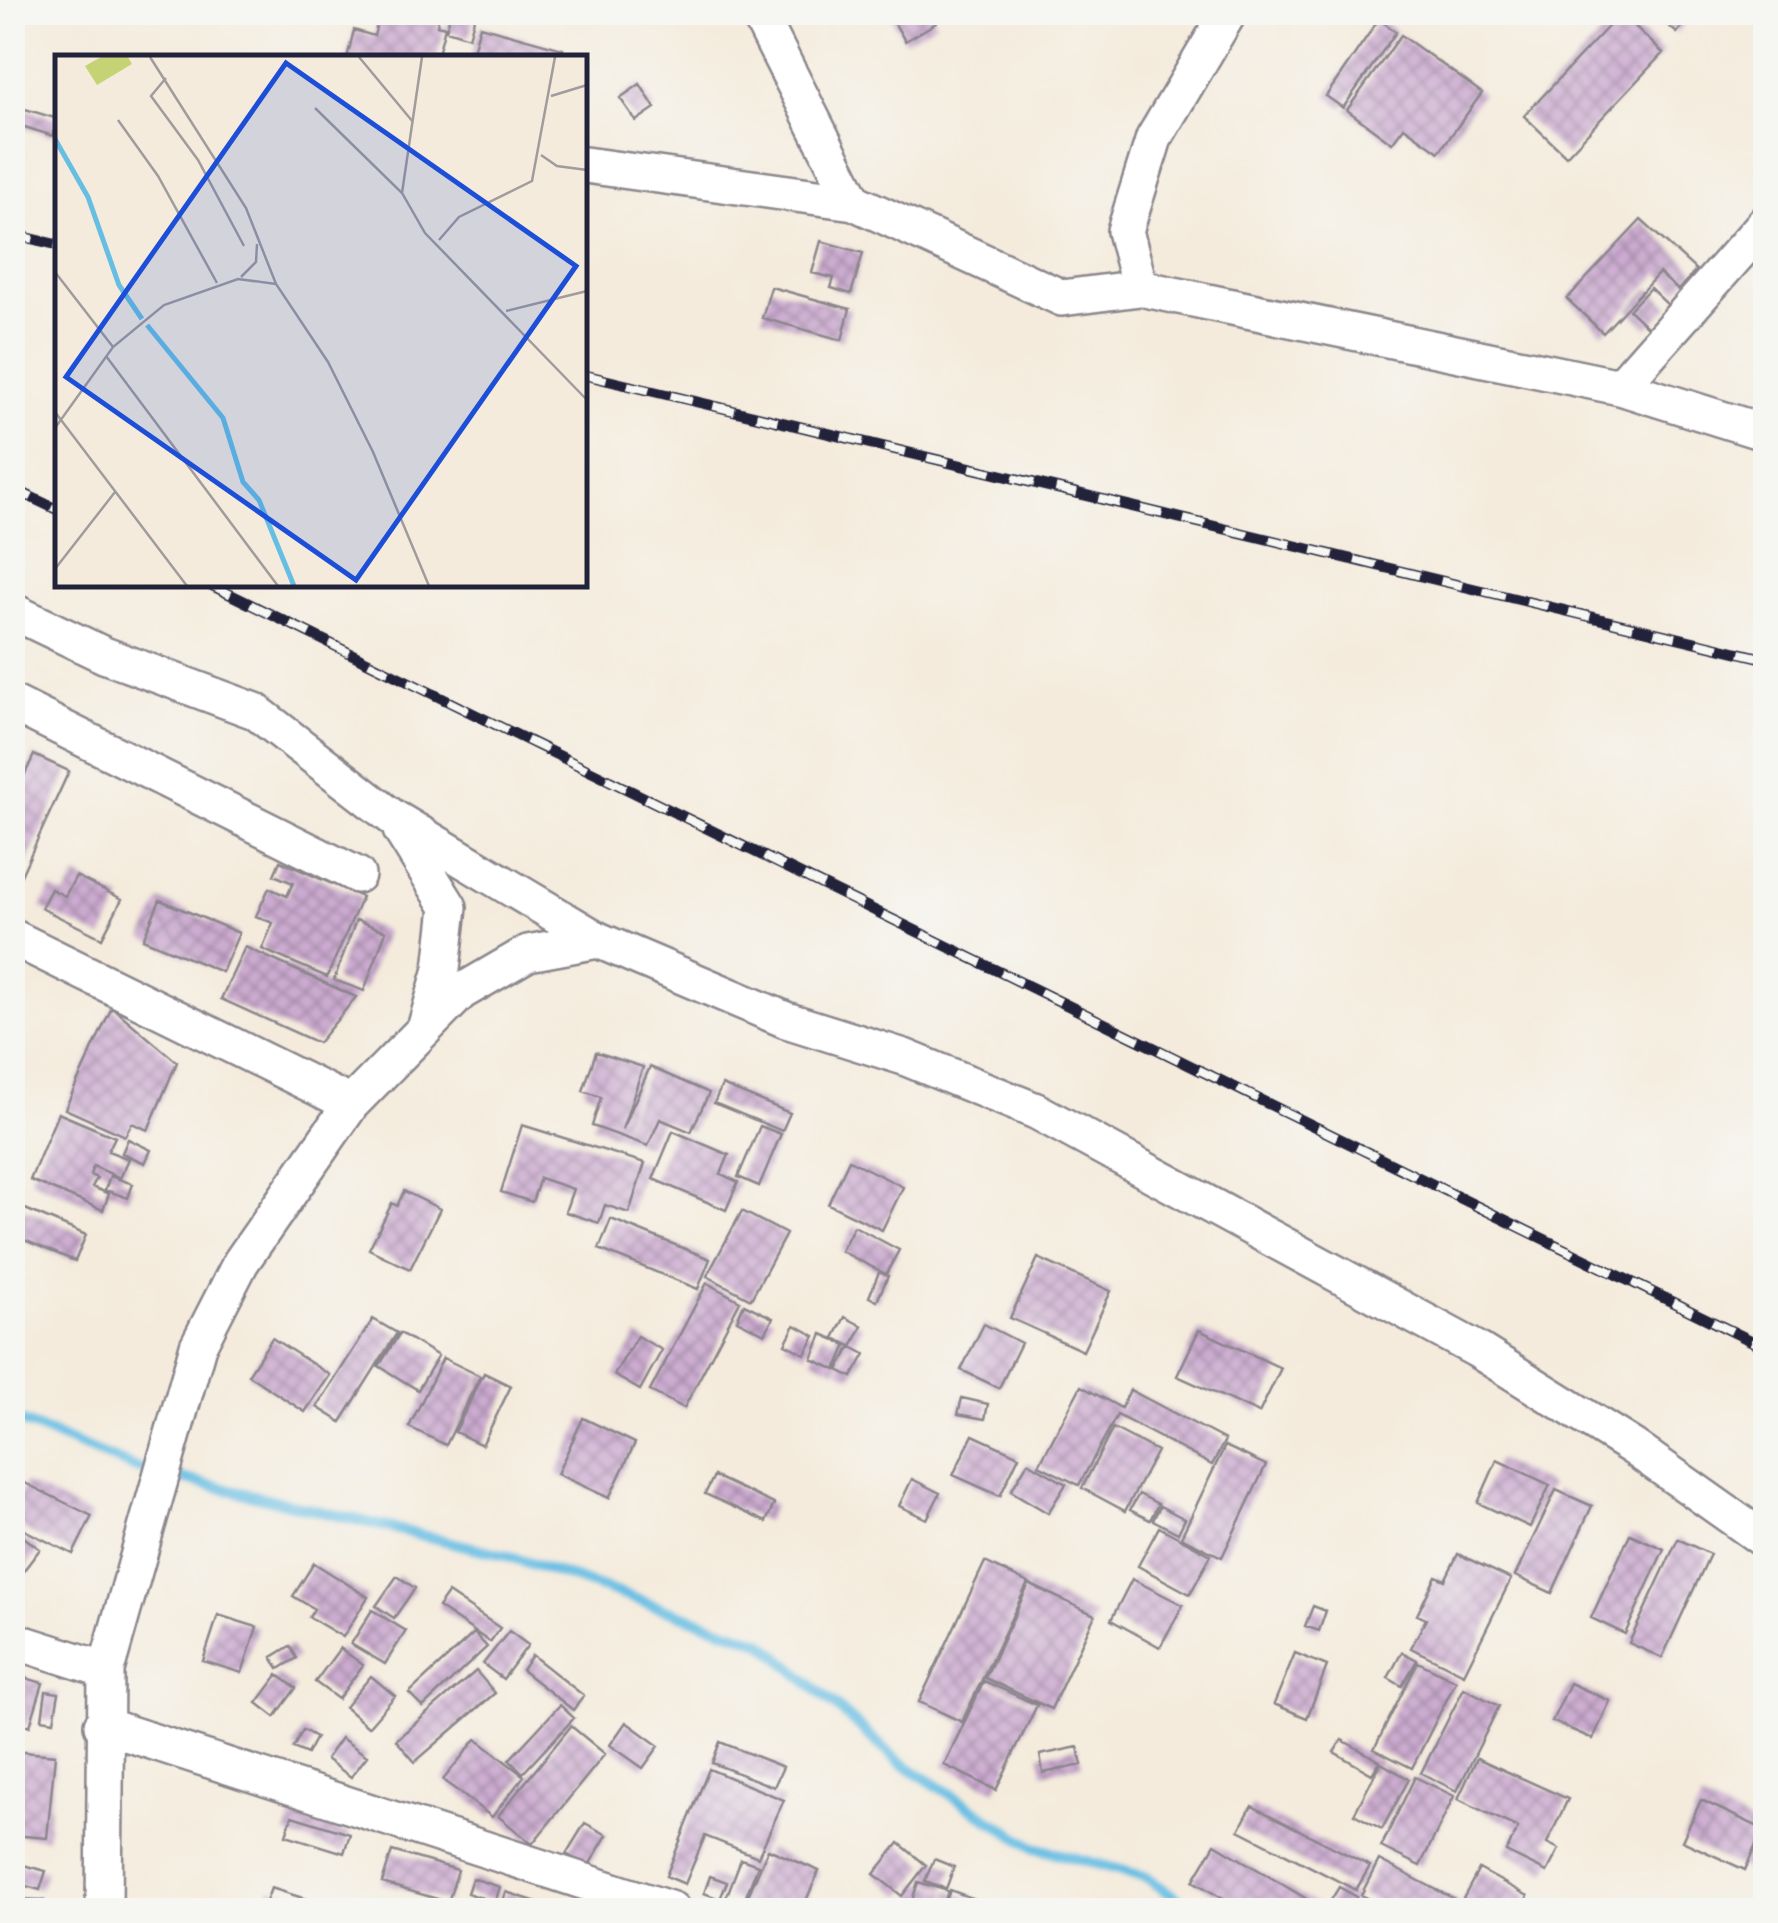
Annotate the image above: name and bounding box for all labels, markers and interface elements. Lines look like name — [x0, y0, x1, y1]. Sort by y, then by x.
inset map — [55, 55, 588, 588]

